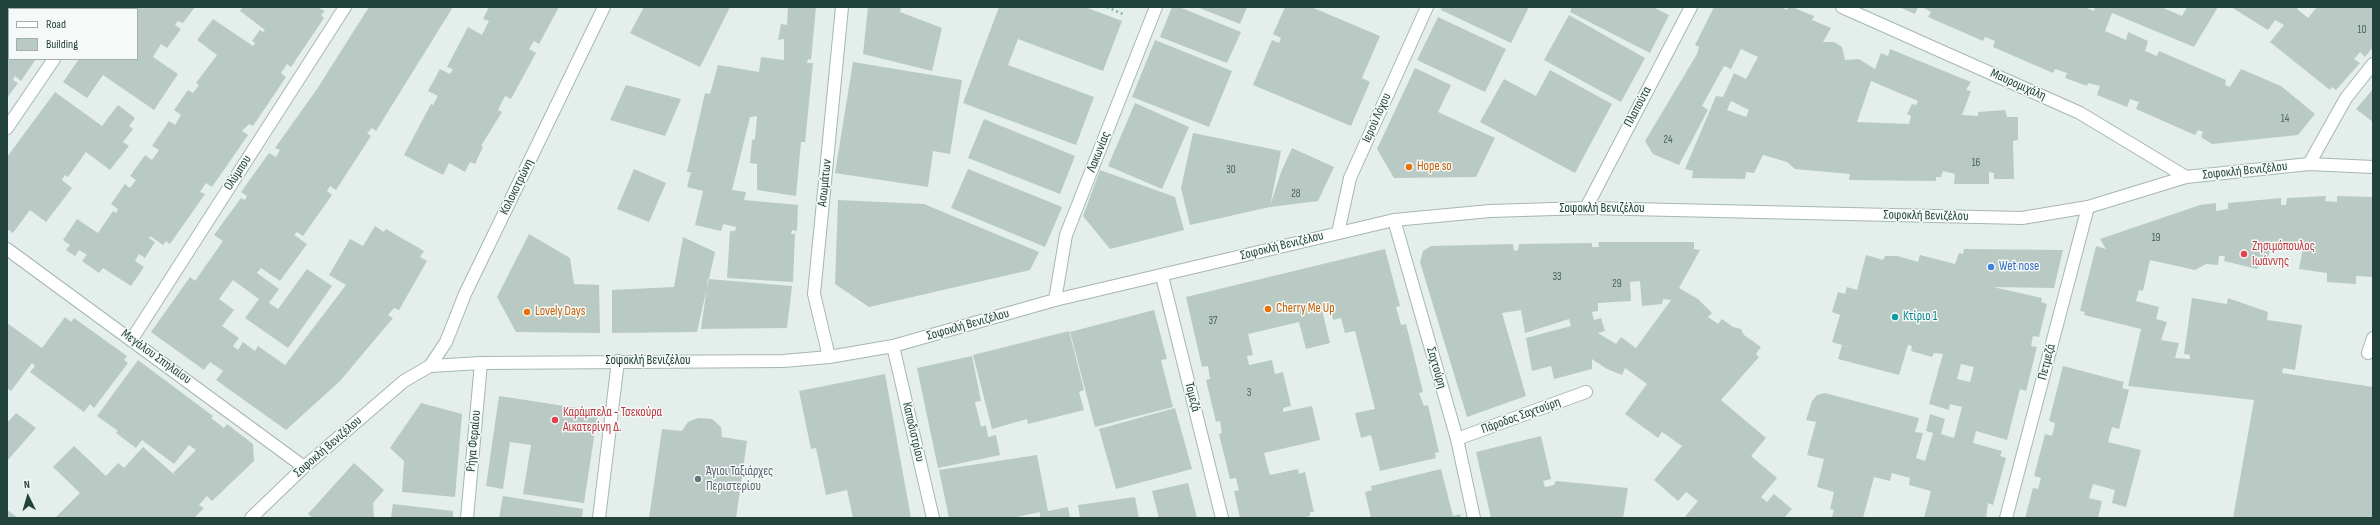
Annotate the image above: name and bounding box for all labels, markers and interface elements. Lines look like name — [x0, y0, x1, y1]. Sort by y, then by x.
legend — [8, 8, 138, 60]
text: Road — [46, 17, 66, 32]
house number: 10 — [2358, 23, 2366, 37]
text: Building — [46, 37, 78, 52]
street label: Μαυρομιχάλη — [1988, 66, 2048, 104]
street label: Πλαπούτα — [1621, 84, 1655, 130]
street label: Ιερού Λόχου — [1359, 91, 1395, 145]
house number: 14 — [2281, 112, 2289, 126]
street label: Λακωνίας — [1084, 129, 1114, 175]
house number: 24 — [1663, 133, 1673, 147]
street label: Ολύμπου — [221, 152, 255, 194]
street label: Κολοκοτρώνη — [497, 156, 537, 218]
house number: 16 — [1972, 156, 1980, 170]
street label: Ασωμάτων — [815, 158, 835, 208]
place label: Hope so — [1417, 159, 1452, 175]
street label: Σοφοκλή Βενιζέλου — [2202, 159, 2288, 183]
marker: Hope so — [1404, 162, 1414, 172]
house number: 30 — [1226, 163, 1236, 177]
house number: 28 — [1291, 187, 1301, 201]
street label: Σοφοκλή Βενιζέλου — [1559, 201, 1645, 217]
street label: Σοφοκλή Βενιζέλου — [1883, 207, 1969, 225]
street label: Σοφοκλή Βενιζέλου — [1239, 228, 1325, 264]
house number: 19 — [2152, 231, 2160, 245]
place label: Ζησιμόπουλος Ιωάννης — [2252, 239, 2315, 270]
marker: Ζησιμόπουλος Ιωάννης — [2239, 249, 2249, 259]
place label: Wet nose — [1999, 259, 2039, 275]
marker: Wet nose — [1986, 262, 1996, 272]
house number: 33 — [1552, 270, 1562, 284]
house number: 29 — [1612, 277, 1622, 291]
place label: Cherry Me Up — [1276, 301, 1335, 317]
place label: Lovely Days — [535, 304, 586, 320]
marker: Cherry Me Up — [1263, 304, 1273, 314]
street label: Σοφοκλή Βενιζέλου — [925, 306, 1011, 344]
marker: Lovely Days — [522, 307, 532, 317]
place label: Κτίριο 1 — [1903, 309, 1937, 325]
marker: Κτίριο 1 — [1890, 312, 1900, 322]
house number: 37 — [1208, 314, 1218, 328]
street label: Μεγάλου Σπηλαίου — [118, 326, 194, 388]
street label: Πετμεζά — [2035, 342, 2059, 382]
street label: Σαχτούρη — [1423, 346, 1449, 390]
street label: Σοφοκλή Βενιζέλου — [605, 353, 691, 369]
street label: Τομεζά — [1181, 381, 1203, 413]
house number: 3 — [1247, 386, 1251, 400]
street label: Πάροδος Σαχτούρη — [1479, 394, 1563, 438]
street label: Καποδιστρίου — [899, 401, 927, 463]
place label: Καράμπελα - Τσεκούρα Αικατερίνη Δ. — [563, 405, 662, 436]
street label: Ρήγα Φεραίου — [464, 410, 484, 472]
street label: Σοφοκλή Βενιζέλου — [291, 413, 365, 481]
marker: Καράμπελα - Τσεκούρα Αικατερίνη Δ. — [550, 415, 560, 425]
place label: Άγιοι Ταξιάρχες Περιστερίου — [706, 464, 773, 495]
marker: Άγιοι Ταξιάρχες Περιστερίου — [693, 474, 703, 484]
north arrow — [8, 477, 48, 517]
text: N — [23, 478, 30, 491]

